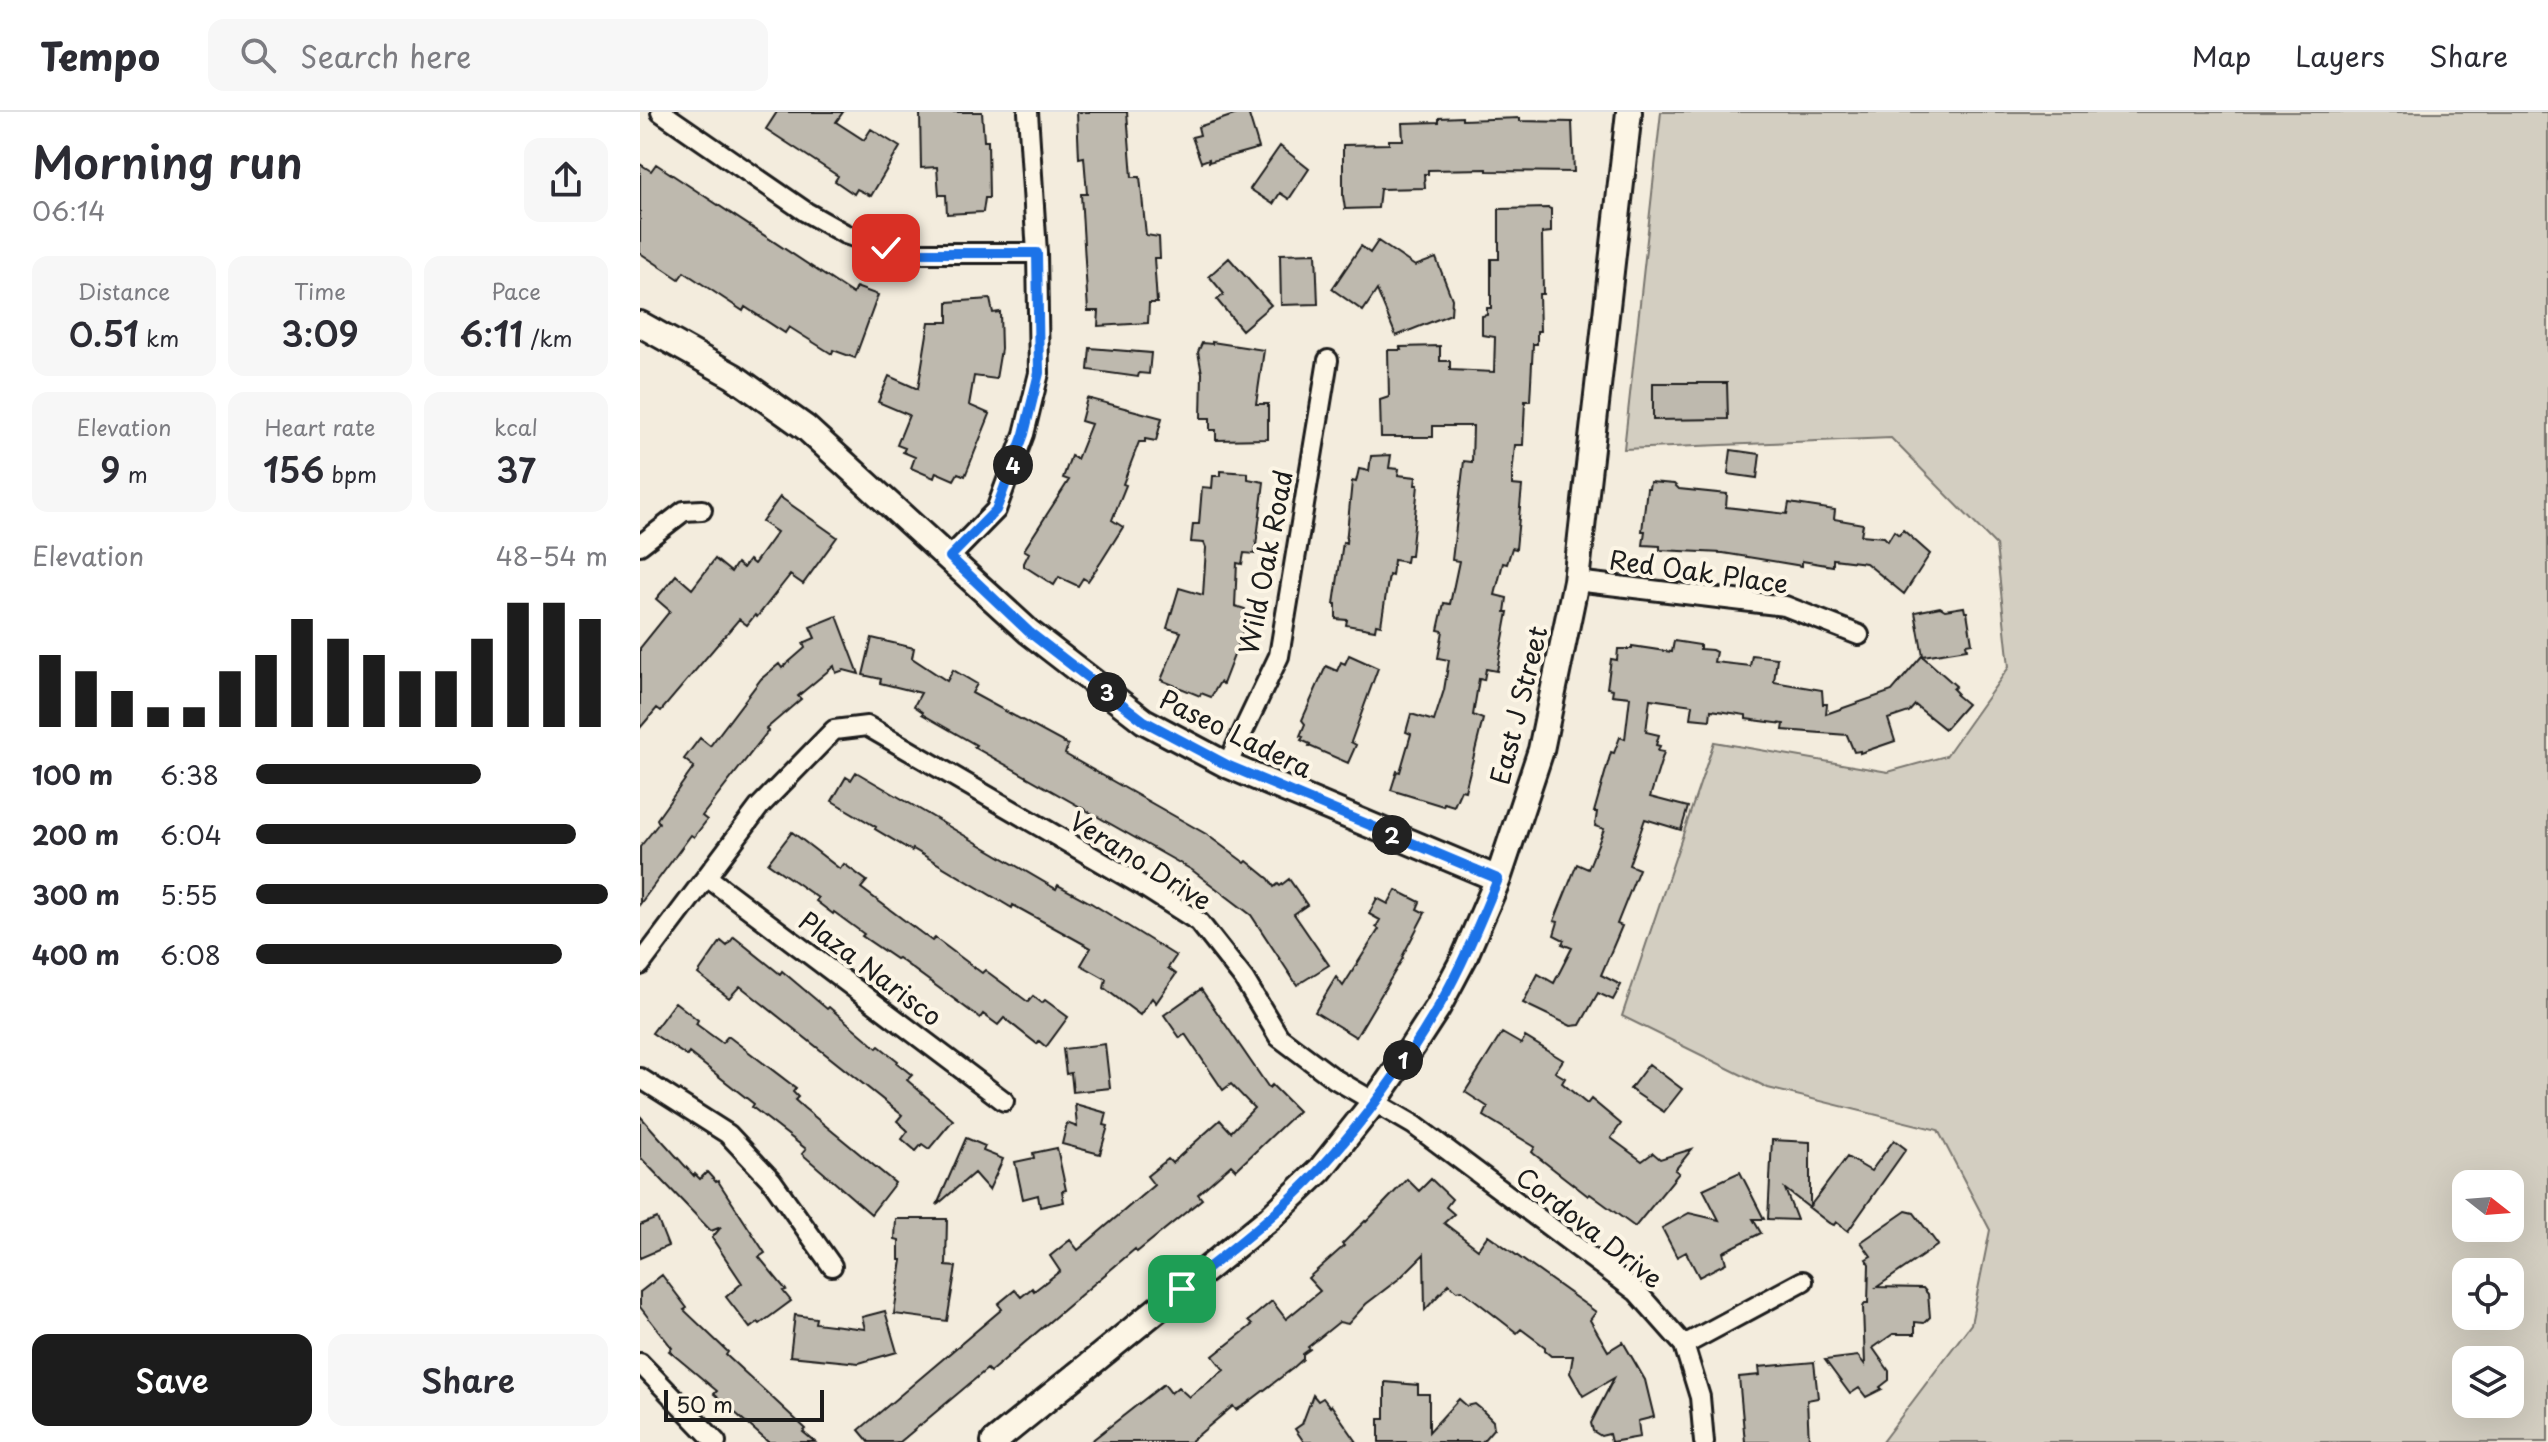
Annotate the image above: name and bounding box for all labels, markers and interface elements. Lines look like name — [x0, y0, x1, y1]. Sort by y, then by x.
search box — [208, 19, 768, 91]
text: Tempo — [40, 27, 160, 84]
icon: search — [236, 33, 280, 77]
text: Search here — [300, 33, 472, 78]
text: Map — [2191, 34, 2251, 77]
text: Layers — [2295, 34, 2385, 77]
text: Share — [2429, 34, 2508, 77]
text: Morning run — [32, 128, 303, 194]
button: share — [524, 138, 608, 222]
text: 06:14 — [32, 191, 106, 230]
pin — [852, 214, 920, 282]
icon: check — [864, 226, 908, 270]
text: Distance — [78, 274, 170, 307]
text: Time — [294, 274, 346, 307]
text: Pace — [491, 274, 541, 307]
text: 0.51 — [69, 307, 139, 359]
text: 3:09 — [281, 307, 359, 359]
text: 6:11 — [459, 307, 523, 359]
text: km — [139, 321, 179, 354]
text: /km — [523, 321, 573, 354]
text: Elevation — [77, 410, 171, 443]
text: Heart rate — [264, 410, 376, 443]
text: kcal — [494, 410, 538, 443]
text: 9 — [100, 443, 121, 495]
text: 156 — [263, 443, 324, 495]
text: 37 — [496, 443, 536, 495]
pin: 4 — [993, 445, 1033, 485]
text: 4 — [1006, 448, 1020, 481]
text: m — [121, 457, 148, 490]
text: bpm — [324, 457, 377, 490]
street label: Wild Oak Road — [1228, 467, 1302, 657]
text: Elevation — [32, 536, 144, 575]
text: 48–54 m — [496, 536, 608, 575]
street label: Red Oak Place — [1607, 539, 1791, 603]
street label: East J Street — [1479, 622, 1557, 788]
pin: 3 — [1087, 672, 1127, 712]
text: 3 — [1100, 675, 1114, 708]
street label: Paseo Ladera — [1153, 679, 1319, 787]
text: 100 m — [32, 755, 113, 794]
text: 6:38 — [160, 755, 219, 794]
street label: Verano Drive — [1062, 801, 1220, 919]
text: 200 m — [32, 815, 119, 854]
text: 6:04 — [160, 815, 222, 854]
pin: 2 — [1372, 815, 1412, 855]
text: 2 — [1384, 818, 1400, 851]
text: 300 m — [32, 875, 120, 914]
text: 5:55 — [160, 875, 218, 914]
street label: Plaza Narisco — [791, 901, 951, 1035]
text: 400 m — [32, 935, 120, 974]
text: 6:08 — [160, 935, 221, 974]
pin: 1 — [1383, 1040, 1423, 1080]
text: 1 — [1398, 1043, 1408, 1076]
street label: Cordova Drive — [1508, 1157, 1672, 1297]
north arrow — [2452, 1170, 2524, 1242]
map controls — [2452, 1170, 2524, 1418]
pin — [1148, 1255, 1216, 1323]
button: locate — [2452, 1258, 2524, 1330]
icon: arrive — [1160, 1267, 1204, 1311]
button: Save — [32, 1334, 312, 1426]
button: Share — [328, 1334, 608, 1426]
button: layers — [2452, 1346, 2524, 1418]
scale bar — [664, 1386, 824, 1422]
text: 50 m — [676, 1387, 733, 1420]

